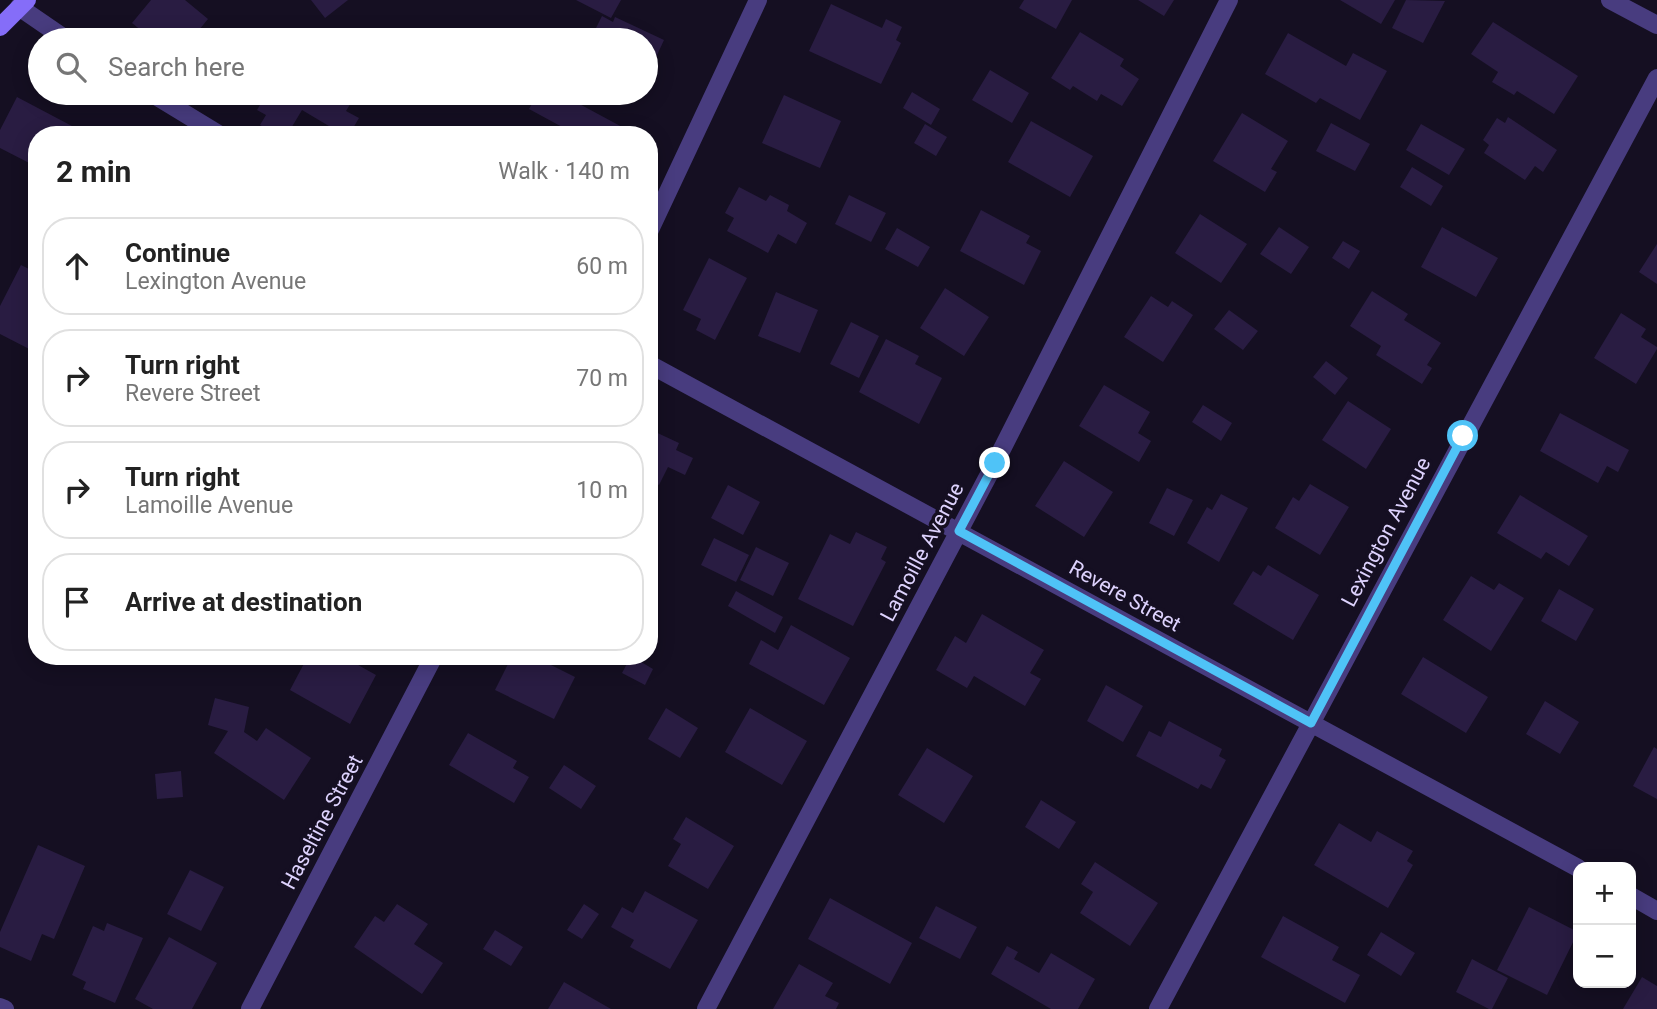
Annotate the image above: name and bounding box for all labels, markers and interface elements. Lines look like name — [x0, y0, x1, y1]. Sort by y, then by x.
search box — [28, 28, 658, 105]
icon: search — [52, 48, 90, 86]
text: Search here — [108, 52, 245, 82]
text: 2 min — [56, 154, 131, 189]
text: Walk · 140 m — [498, 158, 630, 185]
text: Continue — [125, 238, 230, 268]
icon: ahead — [58, 247, 96, 285]
text: 60 m — [576, 253, 628, 280]
text: Lexington Avenue — [125, 268, 306, 295]
text: Turn right — [125, 350, 240, 380]
icon: right — [58, 359, 96, 397]
text: 70 m — [576, 365, 628, 392]
text: Revere Street — [125, 380, 261, 407]
route start — [1447, 420, 1478, 451]
route end — [979, 447, 1010, 478]
street label: Lexington Avenue — [1337, 453, 1435, 611]
text: Turn right — [125, 462, 240, 492]
icon: right — [58, 471, 96, 509]
text: 10 m — [576, 477, 628, 504]
street label: Lamoille Avenue — [875, 479, 969, 625]
text: Lamoille Avenue — [125, 492, 293, 519]
street label: Revere Street — [1065, 555, 1185, 637]
icon: arrive — [58, 583, 96, 621]
text: Arrive at destination — [125, 587, 362, 617]
street label: Haseltine Street — [276, 751, 368, 893]
map controls — [1573, 862, 1636, 988]
button: + — [1573, 862, 1636, 925]
button: − — [1573, 925, 1636, 988]

